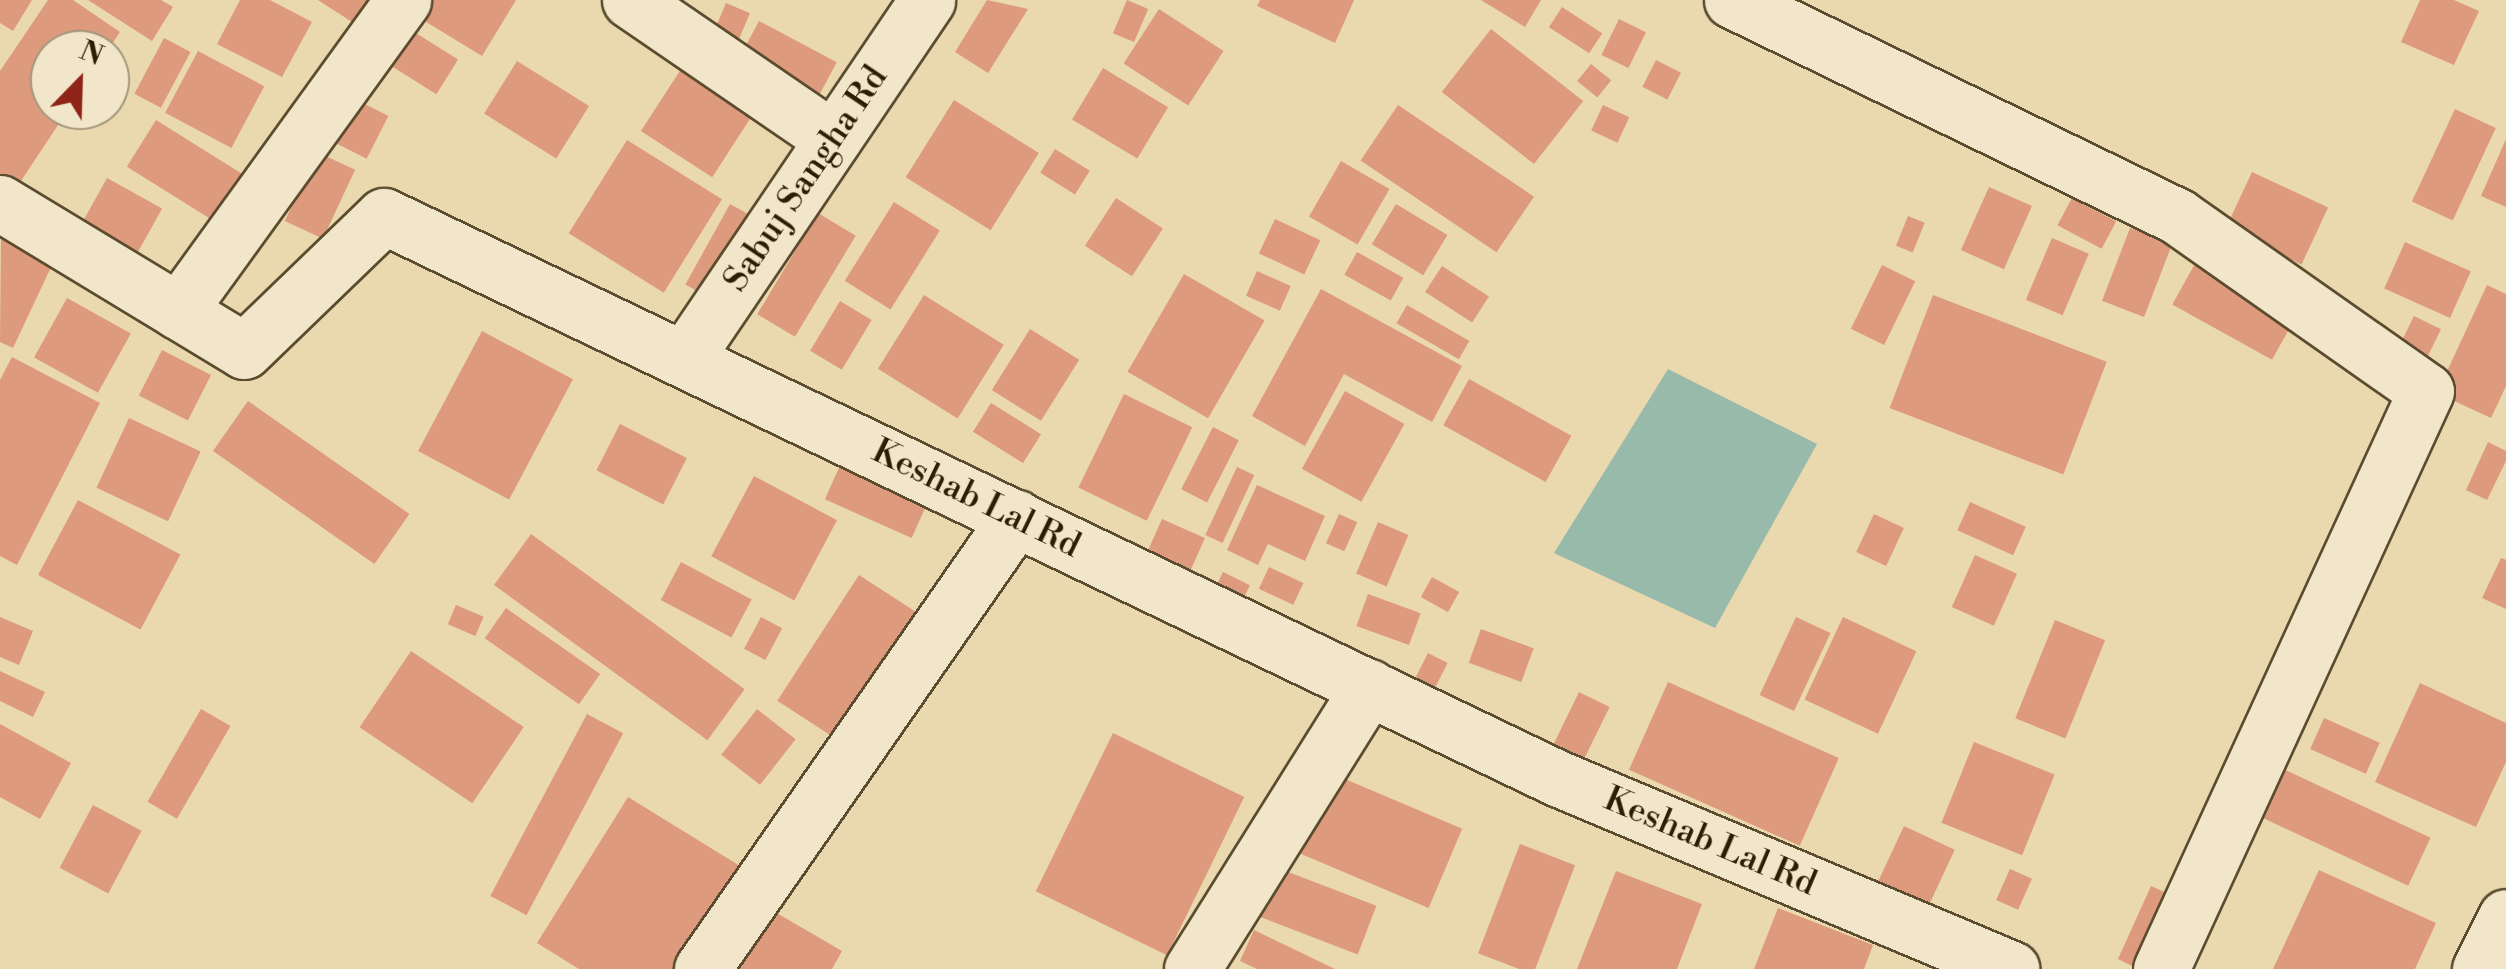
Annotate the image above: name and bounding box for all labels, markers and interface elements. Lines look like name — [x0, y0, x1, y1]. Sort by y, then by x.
north arrow — [30, 30, 130, 130]
text: N — [74, 33, 108, 74]
street label: Sabuj Sangha Rd — [715, 58, 897, 300]
street label: Keshab Lal Rd — [865, 430, 1087, 568]
street label: Keshab Lal Rd — [1597, 778, 1823, 906]

